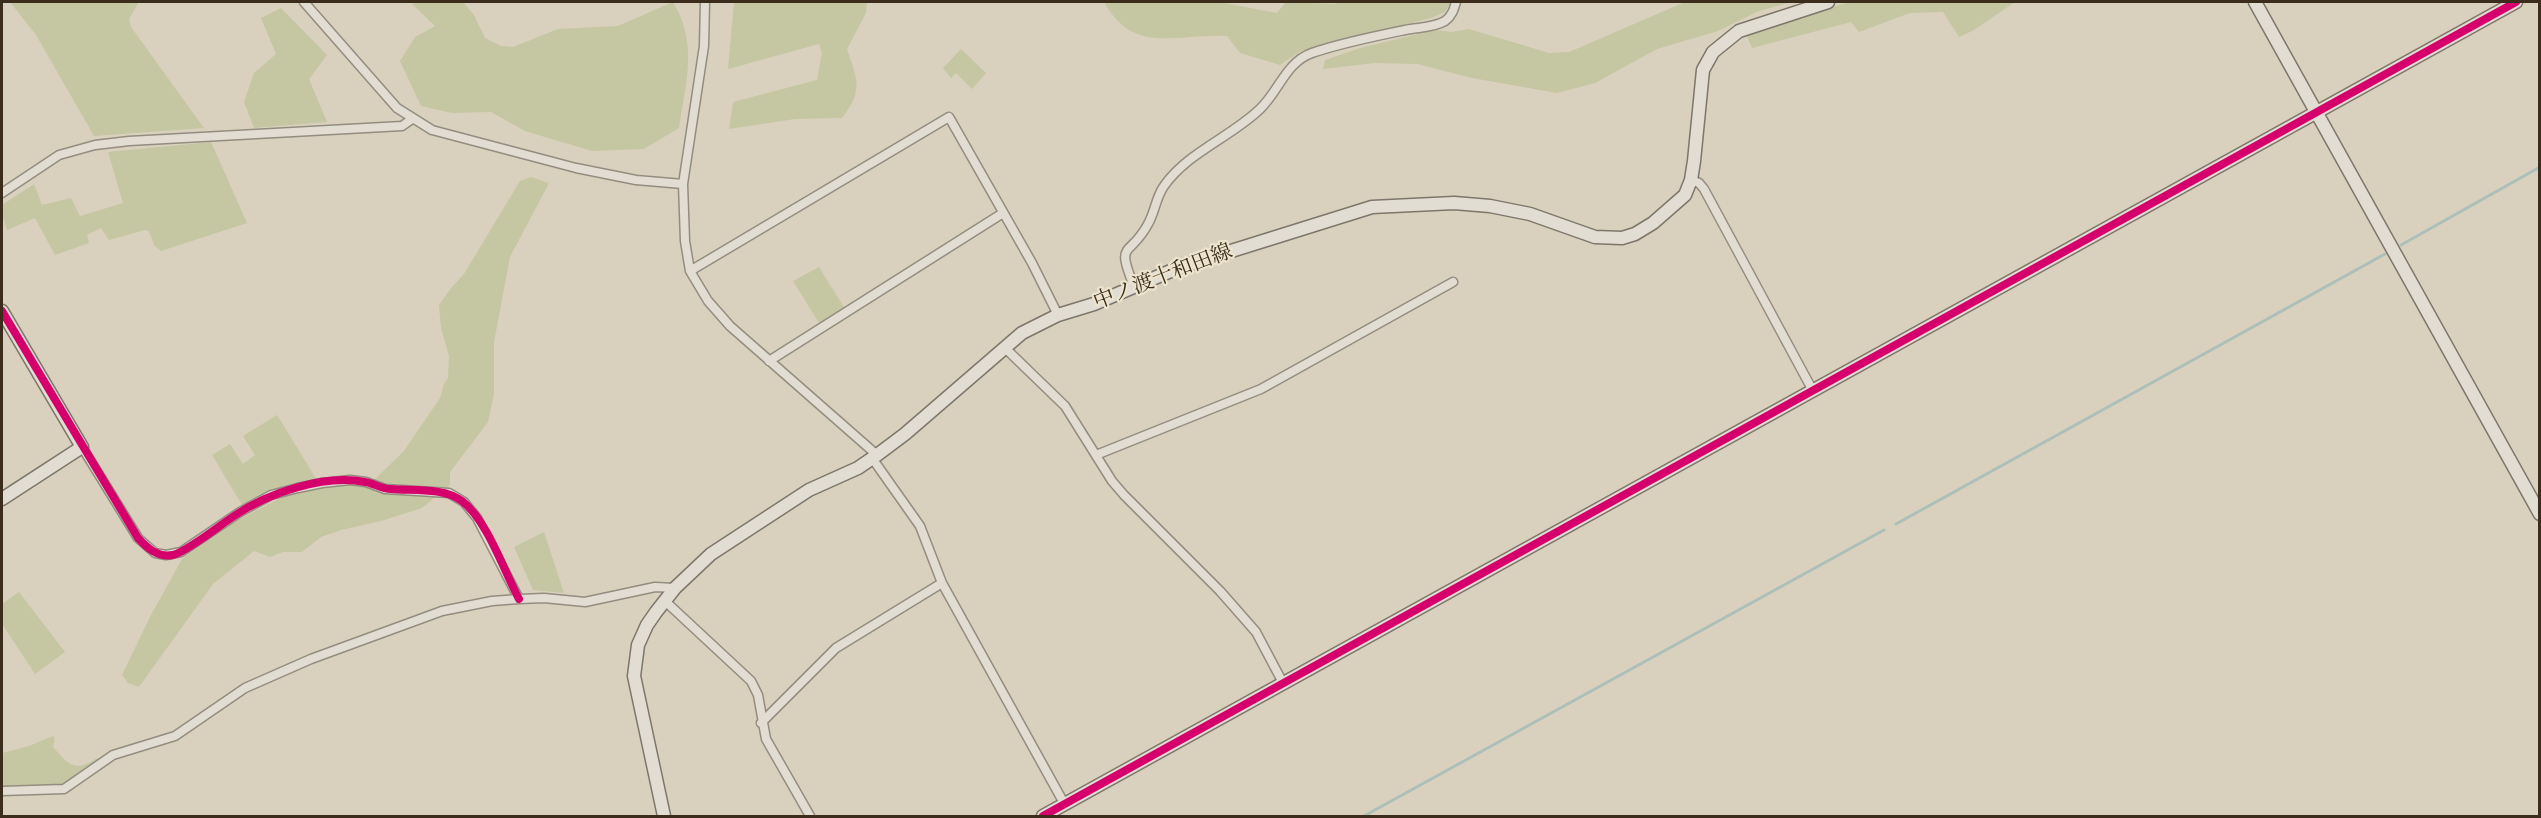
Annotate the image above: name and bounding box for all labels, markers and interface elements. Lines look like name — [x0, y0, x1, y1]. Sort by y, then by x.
street label: 中ノ渡十和田線 — [1090, 239, 1236, 315]

